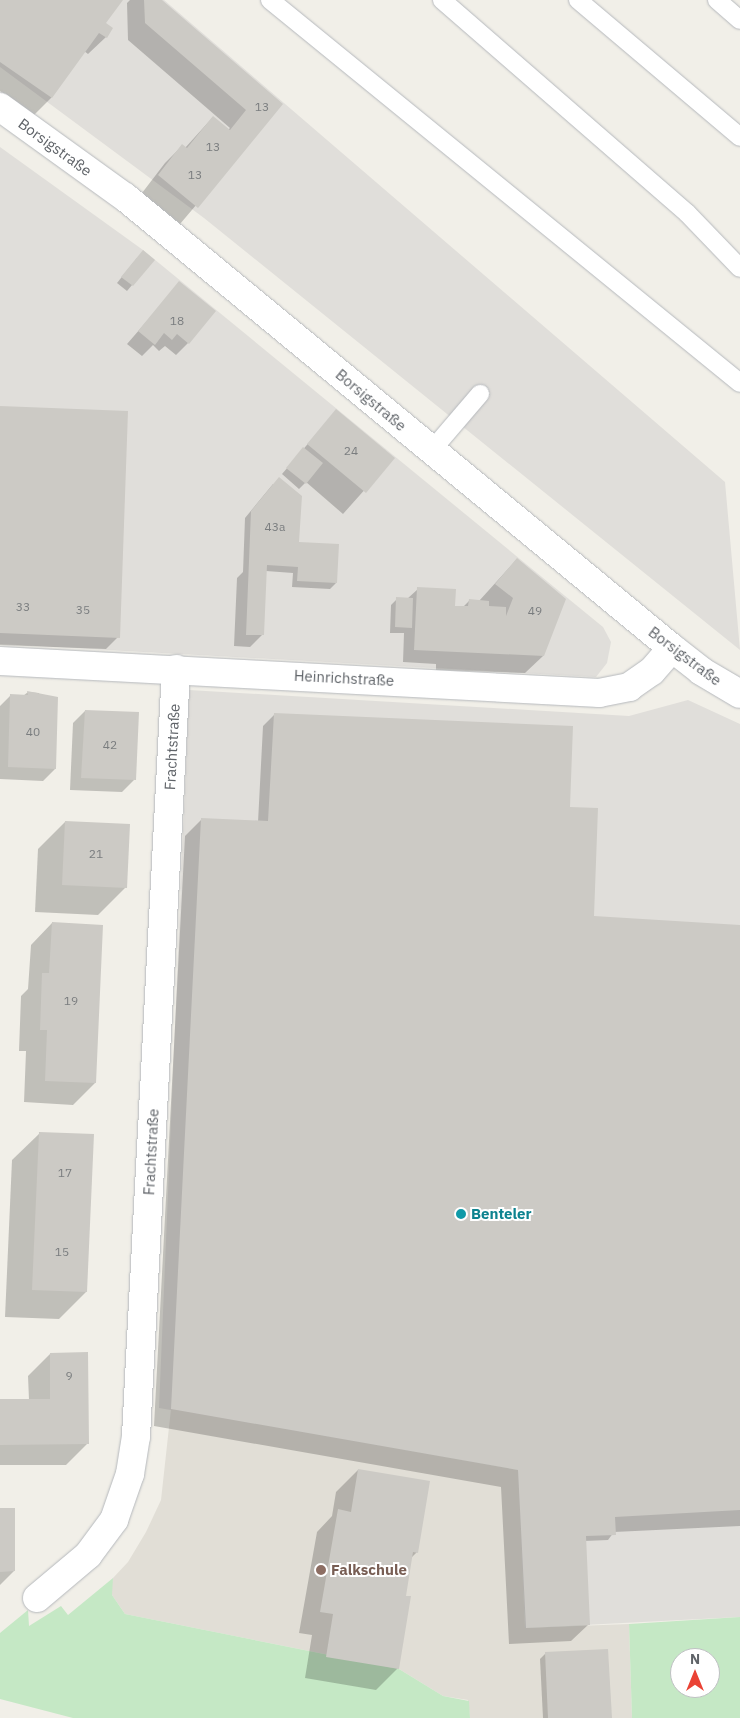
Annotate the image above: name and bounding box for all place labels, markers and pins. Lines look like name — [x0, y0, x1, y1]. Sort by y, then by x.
place label: Benteler — [471, 1205, 532, 1223]
marker: Benteler — [455, 1208, 467, 1220]
place label: Falkschule — [331, 1561, 407, 1579]
marker: Falkschule — [315, 1564, 327, 1576]

